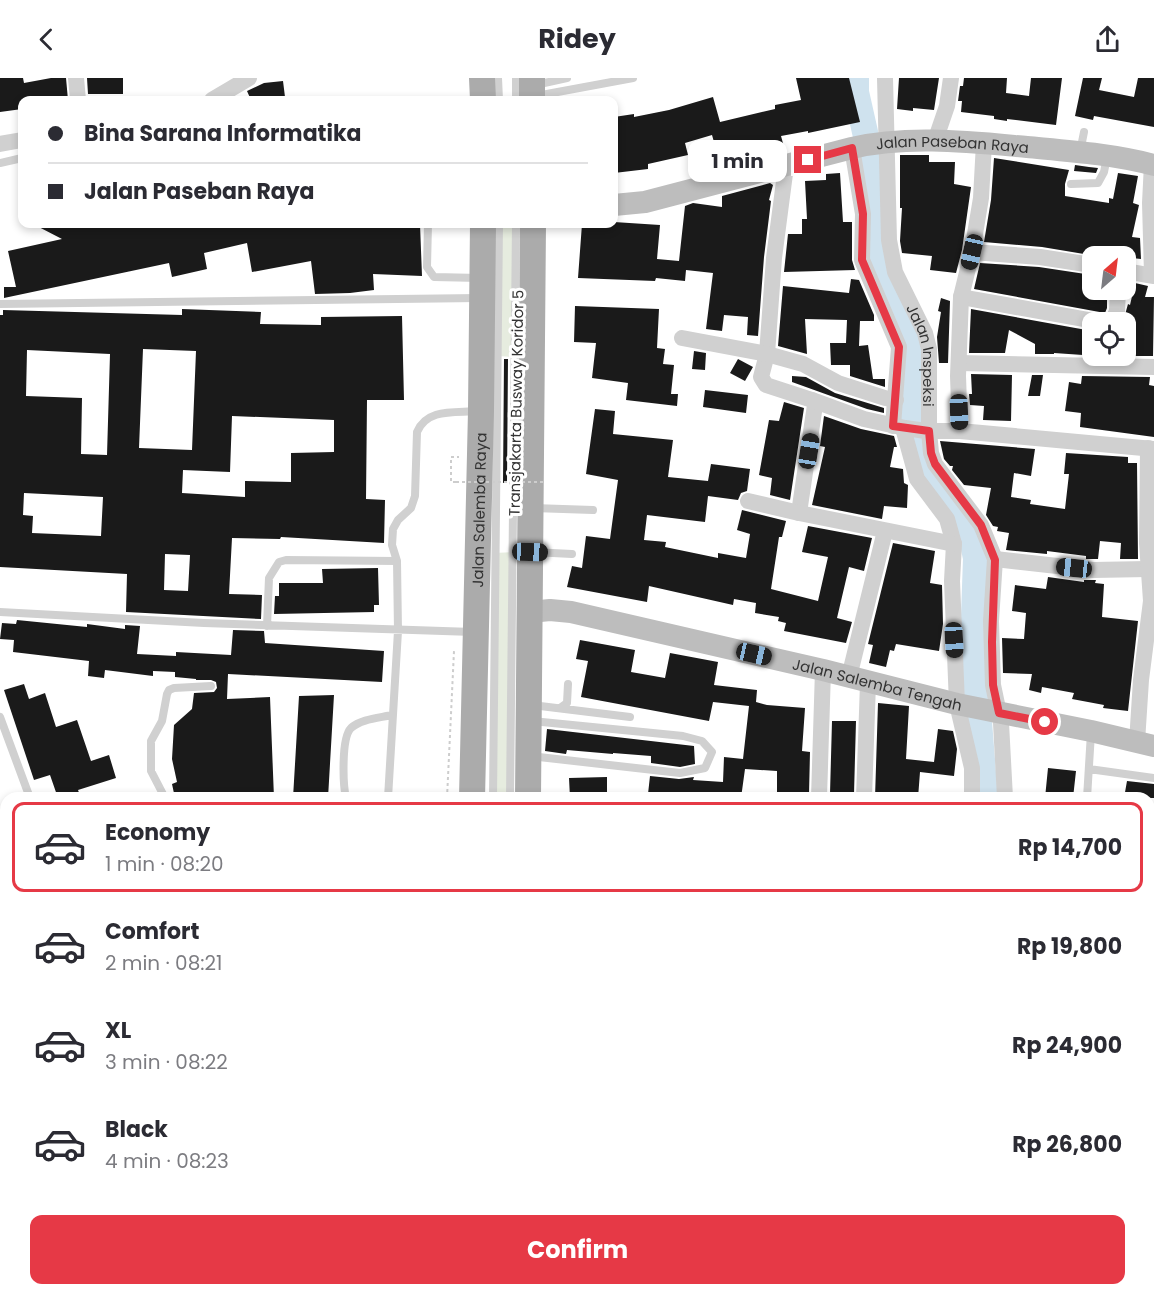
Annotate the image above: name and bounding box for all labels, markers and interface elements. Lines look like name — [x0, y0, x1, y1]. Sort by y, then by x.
text: Ridey — [538, 20, 616, 57]
icon: back — [30, 23, 63, 56]
icon: share — [1091, 23, 1124, 56]
text: Bina Sarana Informatika — [84, 118, 362, 149]
street label: Jalan Paseban Raya — [875, 130, 1030, 158]
callout: 1 min — [688, 139, 787, 181]
route end — [794, 146, 821, 173]
text: 1 min — [711, 147, 764, 175]
text: Jalan Paseban Raya — [84, 176, 315, 207]
car — [959, 232, 985, 272]
north arrow — [1082, 246, 1136, 300]
map controls — [1082, 246, 1136, 366]
street label: Transjakarta Busway Koridor 5 — [504, 290, 528, 516]
street label: Jalan Inspeksi — [902, 300, 940, 407]
button: locate — [1082, 312, 1136, 366]
car — [949, 394, 969, 430]
street label: Jalan Salemba Raya — [466, 432, 491, 588]
car — [797, 432, 821, 470]
car — [512, 542, 548, 562]
car — [1055, 557, 1093, 579]
car — [944, 622, 964, 658]
car — [734, 641, 774, 667]
street label: Jalan Salemba Tengah — [791, 653, 964, 715]
route start — [1031, 708, 1058, 735]
text: Economy — [105, 817, 210, 848]
icon: car — [33, 820, 87, 874]
text: Rp 14,700 — [1018, 832, 1122, 863]
text: 1 min · 08:20 — [105, 850, 223, 878]
text: Comfort — [105, 916, 199, 947]
icon: car — [33, 919, 87, 973]
text: Rp 19,800 — [1017, 931, 1122, 962]
text: 2 min · 08:21 — [105, 949, 222, 977]
text: XL — [105, 1015, 131, 1046]
icon: car — [33, 1018, 87, 1072]
text: Rp 24,900 — [1012, 1030, 1122, 1061]
text: 3 min · 08:22 — [105, 1048, 228, 1076]
text: Black — [105, 1114, 168, 1145]
icon: car — [33, 1117, 87, 1171]
text: Rp 26,800 — [1012, 1129, 1122, 1160]
text: 4 min · 08:23 — [105, 1147, 229, 1175]
button: Confirm — [30, 1215, 1125, 1284]

